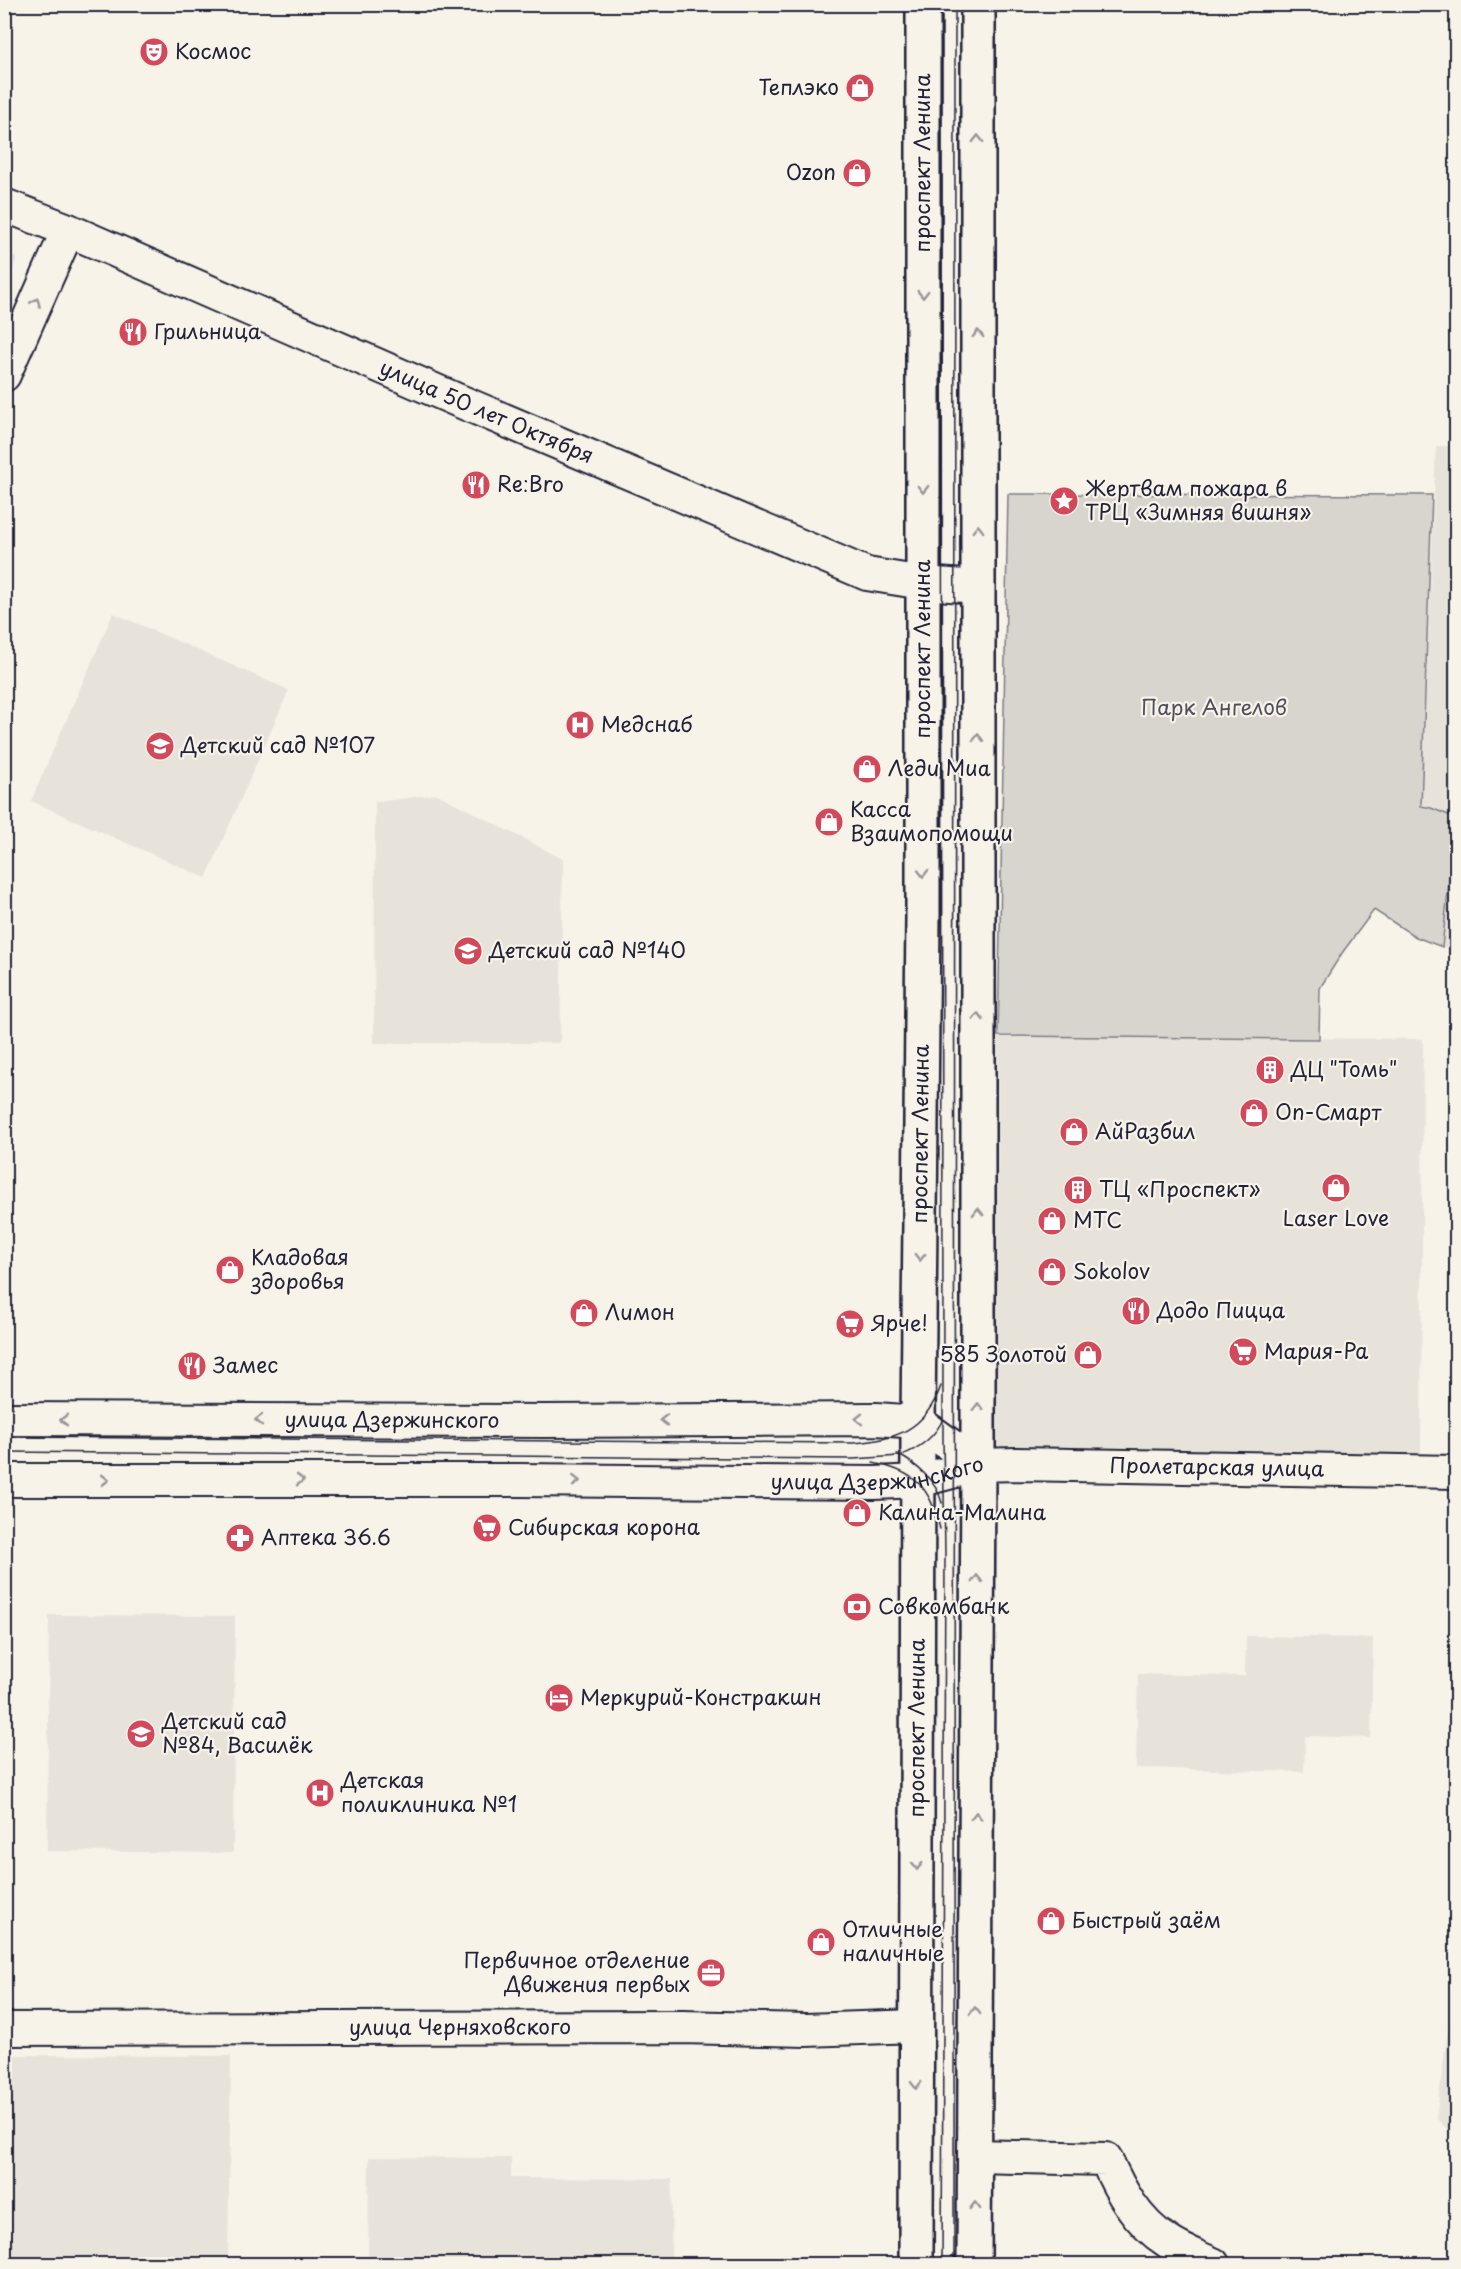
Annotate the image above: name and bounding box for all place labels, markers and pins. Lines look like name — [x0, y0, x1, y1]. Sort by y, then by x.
place label: Космос — [175, 34, 251, 66]
theatre icon: Космос — [138, 36, 170, 68]
place label: Теплэко — [758, 70, 839, 102]
shop icon: Теплэко — [844, 72, 876, 104]
place label: Ozon — [786, 155, 836, 187]
shop icon: Ozon — [841, 157, 873, 189]
place label: Грильница — [154, 314, 262, 346]
restaurant icon: Грильница — [117, 316, 149, 348]
place label: Re:Bro — [497, 467, 564, 499]
restaurant icon: Re:Bro — [460, 469, 492, 501]
place label: Жертвам пожара в ТРЦ «Зимняя вишня» — [1085, 471, 1311, 527]
place icon: Жертвам пожара в ТРЦ «Зимняя вишня» — [1048, 485, 1080, 517]
place label: Медснаб — [601, 707, 693, 739]
hospital icon: Медснаб — [564, 709, 596, 741]
place label: Детский сад №107 — [180, 728, 375, 760]
school or university icon: Детский сад №107 — [144, 730, 176, 762]
place label: Леди Миа — [888, 751, 991, 783]
shop icon: Леди Миа — [851, 753, 883, 785]
place label: Касса Взаимопомощи — [850, 792, 1013, 848]
shop icon: Касса Взаимопомощи — [813, 806, 845, 838]
place label: Детский сад №140 — [488, 933, 686, 965]
school or university icon: Детский сад №140 — [452, 935, 484, 967]
place label: ДЦ "Томь" — [1290, 1052, 1397, 1084]
building icon: ДЦ "Томь" — [1254, 1054, 1286, 1086]
place label: On-Смарт — [1275, 1095, 1382, 1127]
shop icon: On-Смарт — [1238, 1097, 1270, 1129]
place label: АйРазбил — [1095, 1114, 1196, 1146]
shop icon: АйРазбил — [1058, 1116, 1090, 1148]
place label: ТЦ «Проспект» — [1099, 1172, 1261, 1204]
shop icon: Laser Love — [1320, 1172, 1352, 1204]
building icon: ТЦ «Проспект» — [1062, 1174, 1094, 1206]
place label: Laser Love — [1283, 1201, 1389, 1233]
place label: МТС — [1073, 1203, 1122, 1235]
shop icon: МТС — [1036, 1205, 1068, 1237]
place label: Кладовая здоровья — [250, 1240, 349, 1296]
shop icon: Кладовая здоровья — [214, 1254, 246, 1286]
place label: Sokolov — [1073, 1254, 1150, 1286]
shop icon: Sokolov — [1036, 1256, 1068, 1288]
place label: Додо Пицца — [1156, 1293, 1286, 1325]
place label: Лимон — [605, 1295, 675, 1327]
restaurant icon: Додо Пицца — [1120, 1295, 1152, 1327]
shop icon: Лимон — [568, 1297, 600, 1329]
place label: Ярче! — [870, 1306, 928, 1338]
supermarket icon: Ярче! — [834, 1308, 866, 1340]
place label: Мария-Ра — [1264, 1334, 1368, 1366]
supermarket icon: Мария-Ра — [1227, 1336, 1259, 1368]
place label: 585 Золотой — [939, 1337, 1067, 1369]
shop icon: 585 Золотой — [1072, 1339, 1104, 1371]
place label: Замес — [213, 1348, 278, 1380]
restaurant icon: Замес — [176, 1350, 208, 1382]
place label: Калина-Малина — [878, 1495, 1047, 1527]
shop icon: Калина-Малина — [841, 1497, 873, 1529]
place label: Сибирская корона — [508, 1510, 700, 1542]
supermarket icon: Сибирская корона — [471, 1512, 503, 1544]
place label: Аптека 36.6 — [261, 1520, 391, 1552]
pharmacy icon: Аптека 36.6 — [224, 1522, 256, 1554]
place label: Совкомбанк — [878, 1589, 1010, 1621]
bank icon: Совкомбанк — [841, 1591, 873, 1623]
place label: Меркурий-Констракшн — [580, 1680, 822, 1712]
hotel icon: Меркурий-Констракшн — [543, 1682, 575, 1714]
place label: Детский сад №84, Василёк — [161, 1704, 313, 1760]
school or university icon: Детский сад №84, Василёк — [125, 1718, 157, 1750]
place label: Детская поликлиника №1 — [340, 1763, 517, 1819]
hospital icon: Детская поликлиника №1 — [304, 1777, 336, 1809]
place label: Быстрый заём — [1072, 1903, 1221, 1935]
shop icon: Быстрый заём — [1035, 1905, 1067, 1937]
place label: Отличные наличные — [842, 1912, 944, 1968]
shop icon: Отличные наличные — [805, 1926, 837, 1958]
place label: Первичное отделение Движения первых — [464, 1943, 690, 1999]
office icon: Первичное отделение Движения первых — [695, 1957, 727, 1989]

